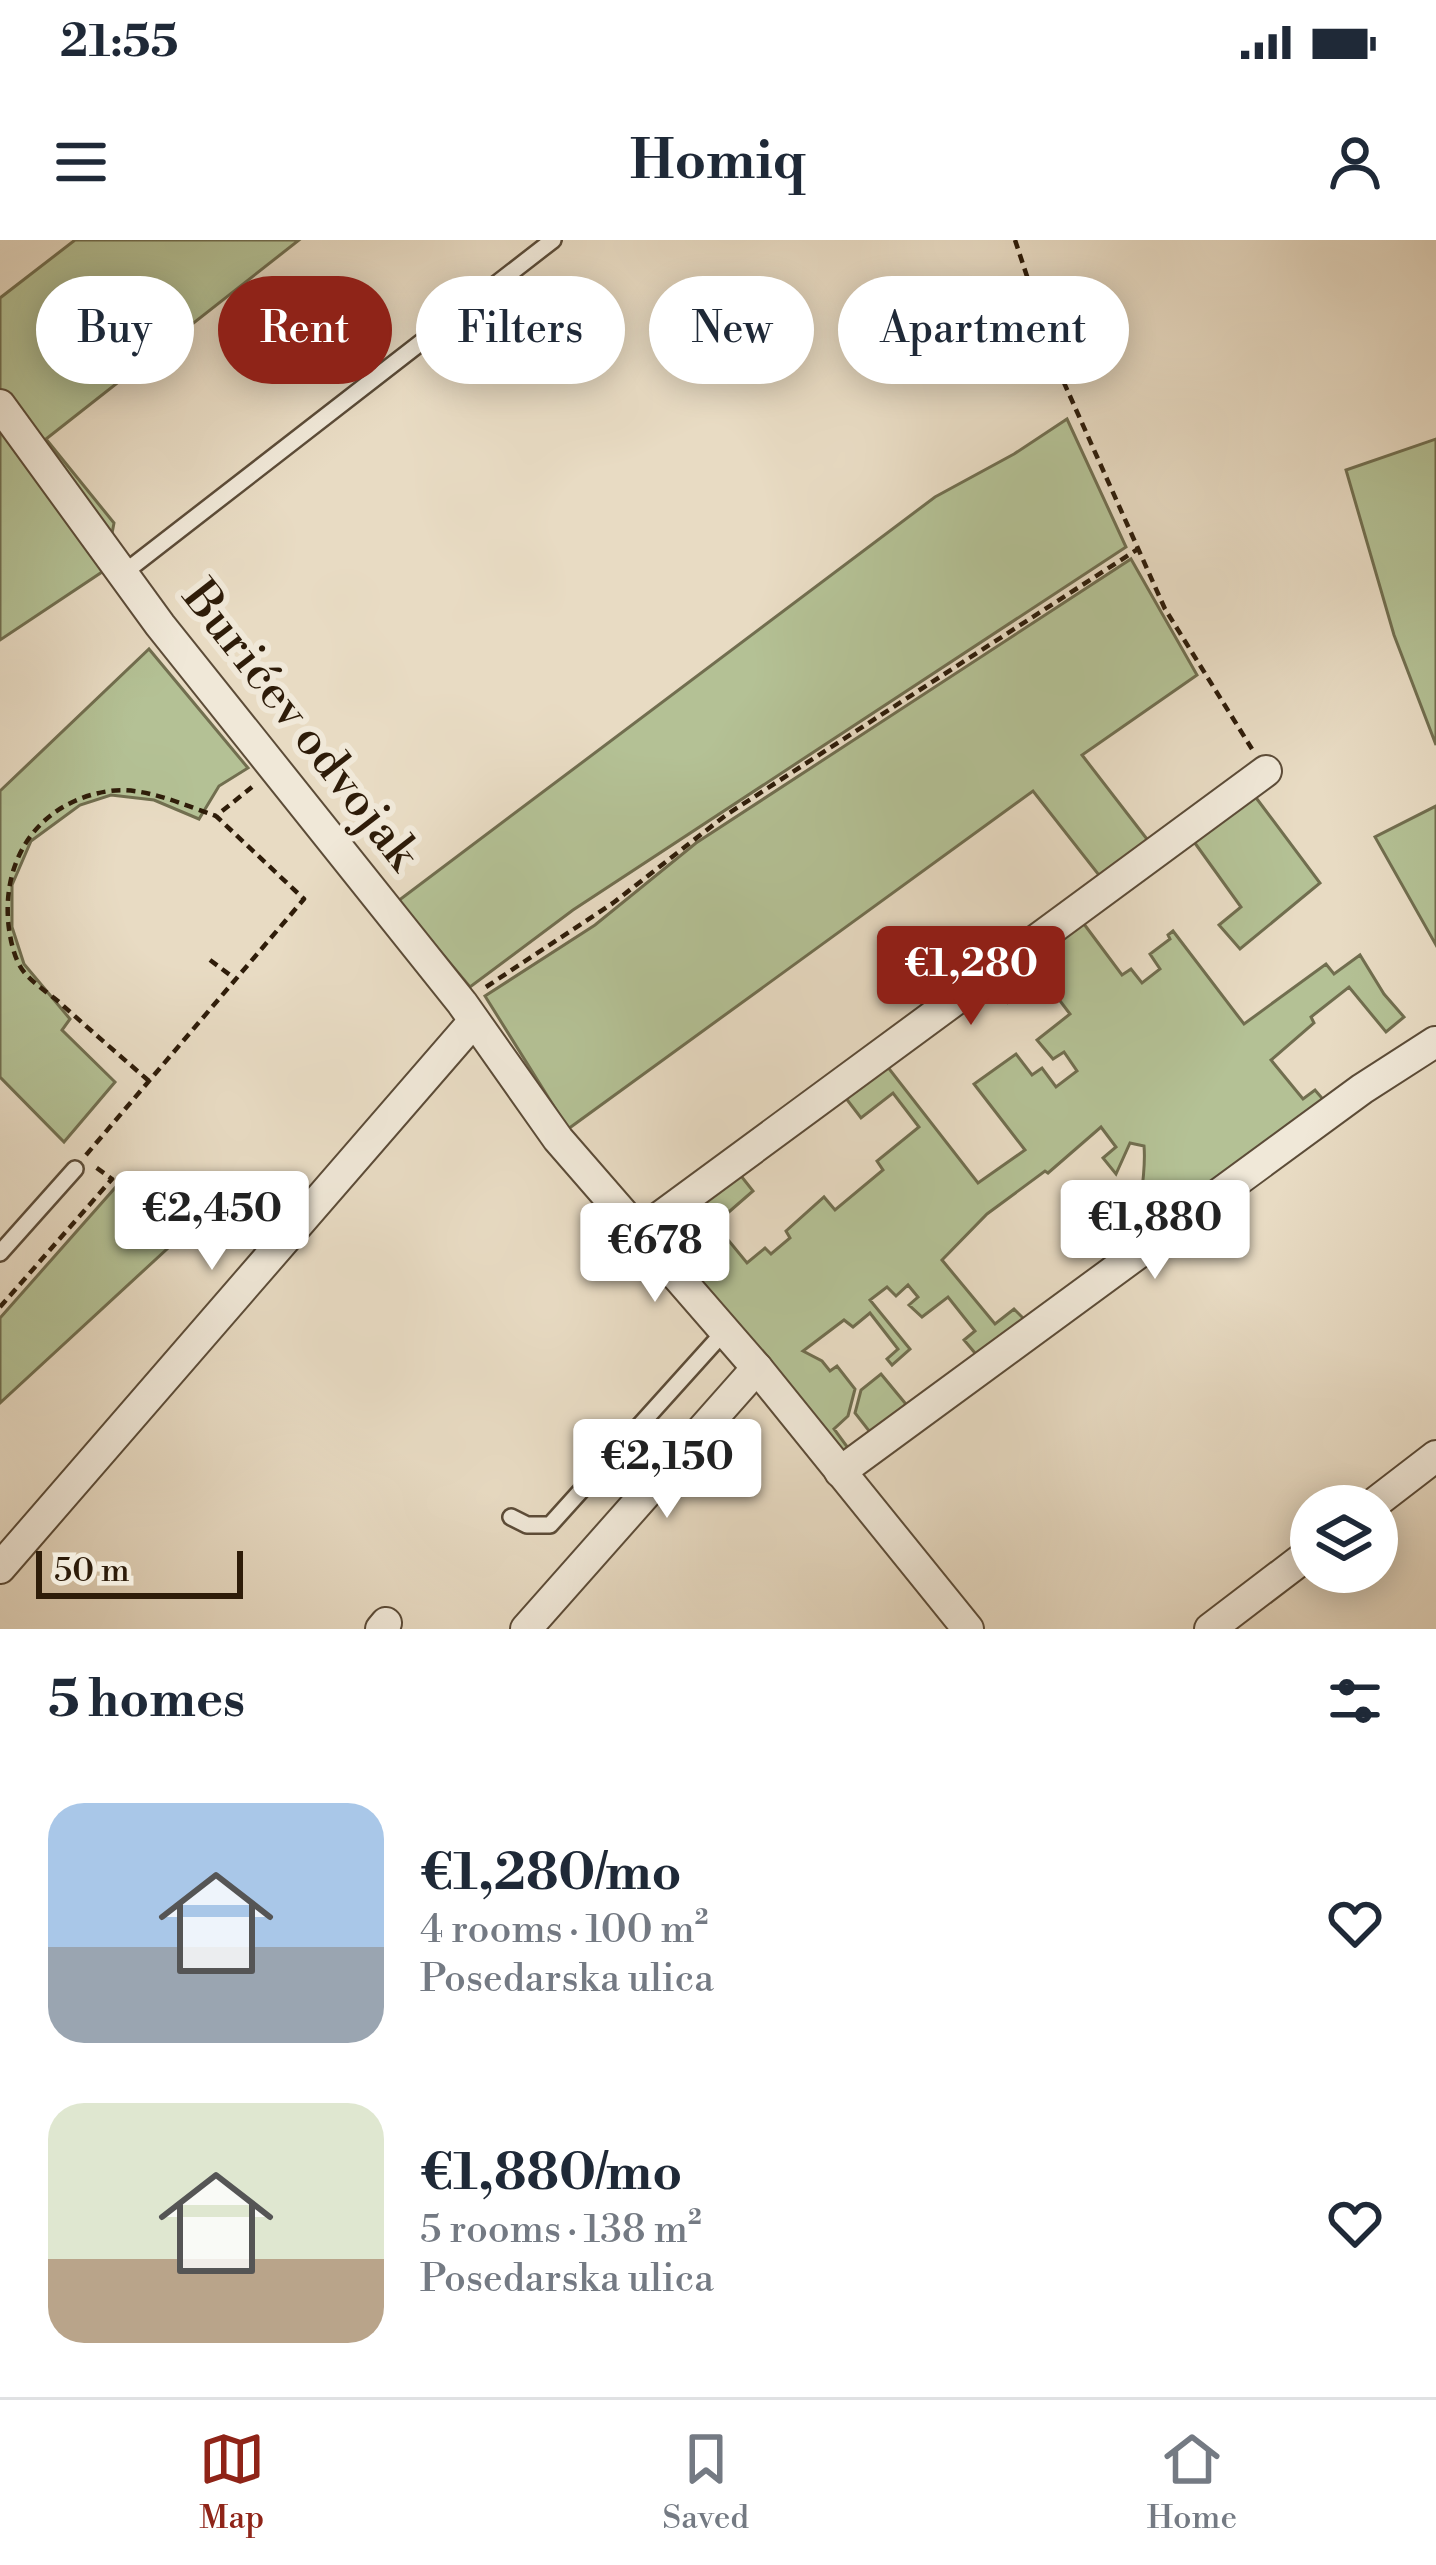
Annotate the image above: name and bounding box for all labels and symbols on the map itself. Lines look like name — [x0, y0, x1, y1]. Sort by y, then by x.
street label: Burićev odvojak — [168, 569, 433, 885]
pin: €1,280 — [873, 926, 1069, 1028]
pin: €2,450 — [114, 1171, 310, 1273]
pin: €1,880 — [1057, 1180, 1253, 1282]
pin: €678 — [584, 1203, 726, 1305]
pin: €2,150 — [569, 1419, 765, 1521]
scale bar — [36, 1545, 243, 1598]

